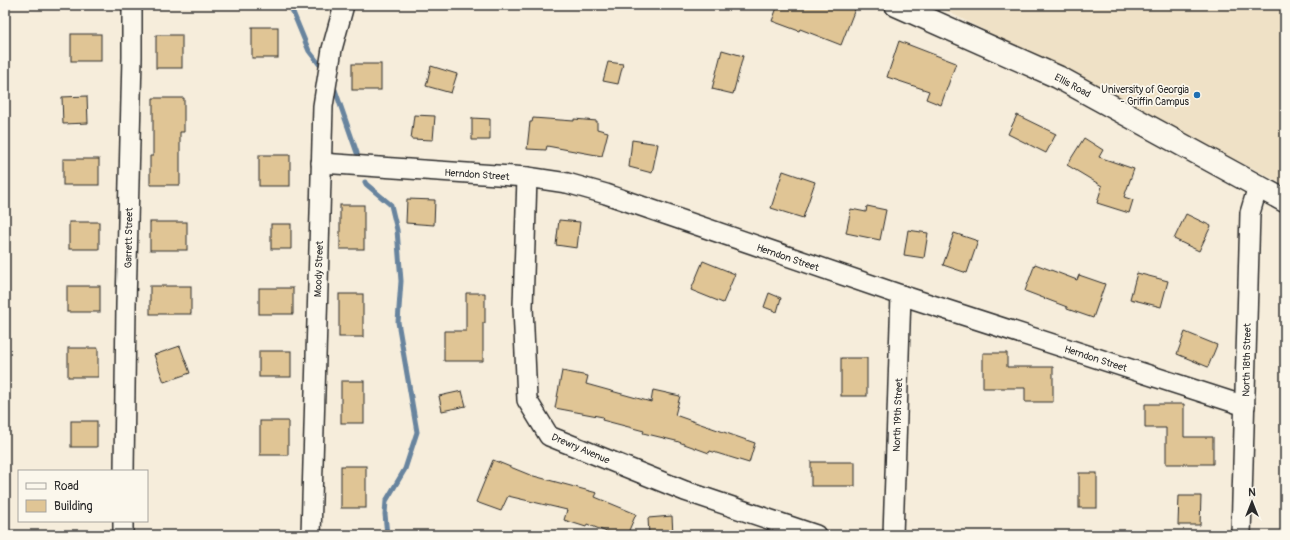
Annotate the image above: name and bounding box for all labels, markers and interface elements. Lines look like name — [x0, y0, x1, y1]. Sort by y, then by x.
street label: Ellis Road — [1052, 71, 1093, 100]
place label: University of Georgia - Griffin Campus — [1101, 84, 1190, 108]
marker: University of Georgia - Griffin Campus — [1192, 90, 1202, 100]
street label: Herndon Street — [444, 167, 511, 183]
street label: Garrett Street — [122, 207, 136, 268]
street label: Moody Street — [312, 240, 326, 297]
street label: Herndon Street — [755, 242, 821, 275]
street label: North 18th Street — [1240, 322, 1254, 397]
street label: Herndon Street — [1063, 343, 1129, 375]
street label: North 19th Street — [891, 377, 905, 452]
street label: Drewry Avenue — [550, 431, 612, 467]
legend — [18, 470, 148, 522]
text: Road — [54, 479, 79, 494]
north arrow — [1232, 482, 1272, 522]
text: N — [1248, 486, 1256, 499]
text: Building — [54, 499, 93, 514]

